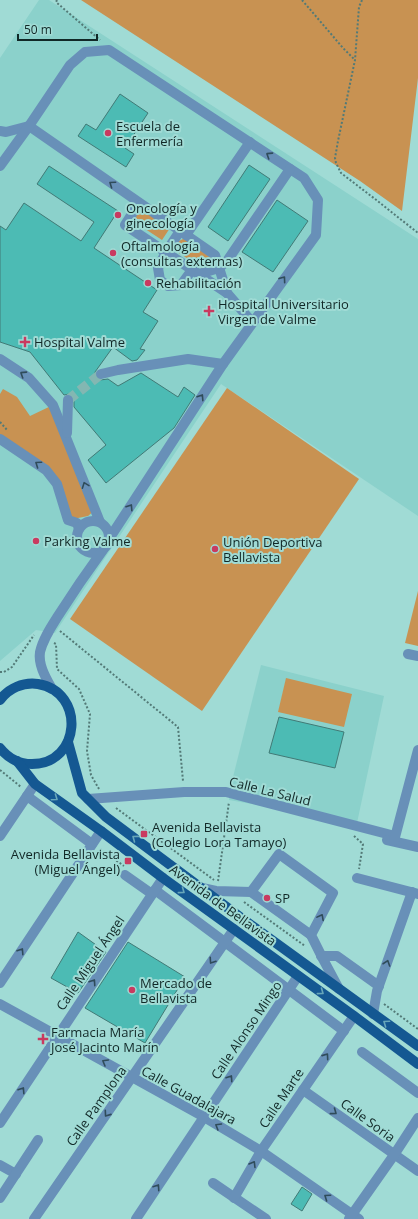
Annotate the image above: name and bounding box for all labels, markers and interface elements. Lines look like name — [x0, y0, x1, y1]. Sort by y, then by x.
scale bar — [18, 16, 97, 42]
text: 50 m — [24, 21, 52, 38]
place label: Escuela de Enfermería — [116, 117, 183, 150]
marker: Escuela de Enfermería — [103, 128, 113, 138]
one-way arrow — [266, 152, 273, 160]
one-way arrow — [109, 181, 116, 189]
place label: Oncología y ginecología — [126, 199, 197, 232]
marker: Oncología y ginecología — [113, 210, 123, 220]
place label: Oftalmología (consultas externas) — [121, 237, 242, 270]
marker: Oftalmología (consultas externas) — [108, 248, 118, 258]
place label: Rehabilitación — [156, 274, 241, 292]
one-way arrow — [279, 277, 286, 284]
marker: Rehabilitación — [143, 278, 153, 288]
place label: Hospital Universitario Virgen de Valme — [218, 295, 349, 328]
marker: Hospital Universitario Virgen de Valme — [203, 305, 215, 317]
place label: Hospital Valme — [34, 333, 125, 351]
marker: Hospital Valme — [19, 336, 31, 348]
one-way arrow — [20, 371, 27, 379]
one-way arrow — [196, 395, 203, 402]
one-way arrow — [35, 462, 42, 469]
one-way arrow — [82, 482, 90, 489]
one-way arrow — [126, 504, 133, 511]
place label: Parking Valme — [44, 532, 130, 550]
place label: Unión Deportiva Bellavista — [223, 533, 322, 566]
marker: Parking Valme — [31, 536, 41, 546]
marker: Unión Deportiva Bellavista — [210, 544, 220, 554]
street label: Calle La Salud — [227, 772, 313, 810]
one-way arrow — [50, 793, 57, 800]
place label: Avenida Bellavista (Colegio Lora Tamayo) — [152, 818, 286, 851]
marker: Avenida Bellavista (Colegio Lora Tamayo) — [139, 829, 149, 839]
one-way arrow — [132, 836, 139, 843]
place label: Avenida Bellavista (Miguel Ángel) — [11, 845, 120, 878]
marker: Avenida Bellavista (Miguel Ángel) — [123, 856, 133, 866]
street label: Avenida de Bellavista — [166, 860, 280, 950]
one-way arrow — [178, 886, 185, 894]
place label: SP — [275, 889, 290, 907]
marker: SP — [262, 893, 272, 903]
street label: Calle Miguel Ángel — [52, 912, 128, 1014]
one-way arrow — [316, 914, 323, 921]
one-way arrow — [17, 948, 24, 955]
one-way arrow — [209, 957, 217, 964]
one-way arrow — [382, 960, 390, 967]
place label: Mercado de Bellavista — [140, 974, 212, 1007]
street label: Calle Alonso Mingo — [206, 977, 286, 1083]
one-way arrow — [89, 979, 96, 986]
marker: Mercado de Bellavista — [127, 985, 137, 995]
one-way arrow — [317, 987, 324, 995]
one-way arrow — [383, 1020, 390, 1028]
place label: Farmacia María José Jacinto Marín — [49, 1023, 159, 1056]
marker: Farmacia María José Jacinto Marín — [38, 1034, 48, 1044]
one-way arrow — [321, 1053, 329, 1060]
one-way arrow — [102, 1060, 109, 1067]
street label: Calle Guadalajara — [138, 1061, 240, 1129]
street label: Calle Pamplona — [62, 1062, 130, 1150]
street label: Calle Marte — [254, 1064, 308, 1132]
one-way arrow — [225, 1076, 232, 1083]
one-way arrow — [17, 1087, 24, 1094]
street label: Calle Soria — [337, 1094, 399, 1146]
one-way arrow — [330, 1107, 337, 1114]
one-way arrow — [105, 1110, 112, 1117]
one-way arrow — [215, 1123, 222, 1130]
one-way arrow — [249, 1161, 256, 1168]
one-way arrow — [152, 1184, 159, 1191]
one-way arrow — [324, 1194, 331, 1202]

